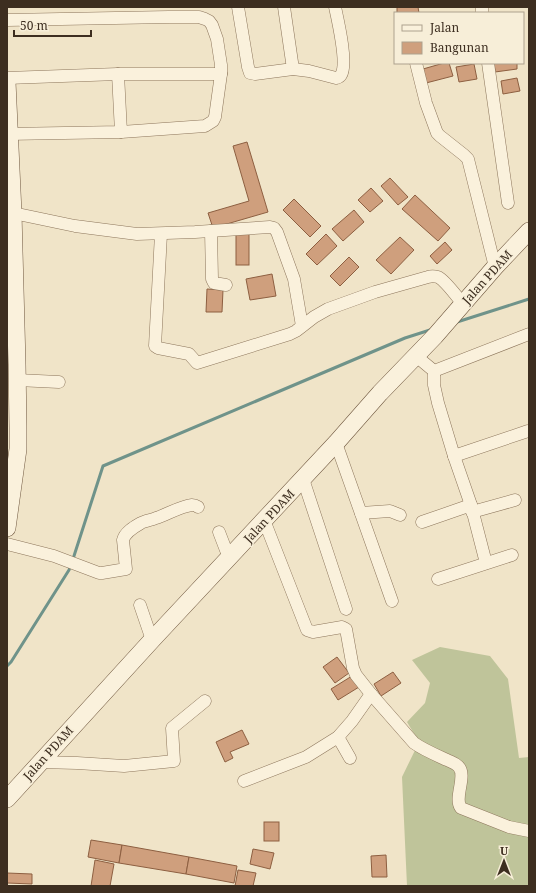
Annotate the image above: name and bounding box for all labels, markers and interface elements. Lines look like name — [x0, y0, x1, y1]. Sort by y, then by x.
scale bar — [14, 12, 91, 38]
legend — [394, 12, 524, 64]
text: 50 m — [20, 17, 48, 34]
text: Jalan — [429, 19, 460, 36]
text: Bangunan — [430, 39, 489, 56]
street label: Jalan PDAM — [457, 246, 516, 309]
street label: Jalan PDAM — [239, 485, 298, 547]
street label: Jalan PDAM — [18, 722, 77, 785]
north arrow — [484, 841, 524, 881]
text: U — [500, 843, 509, 858]

